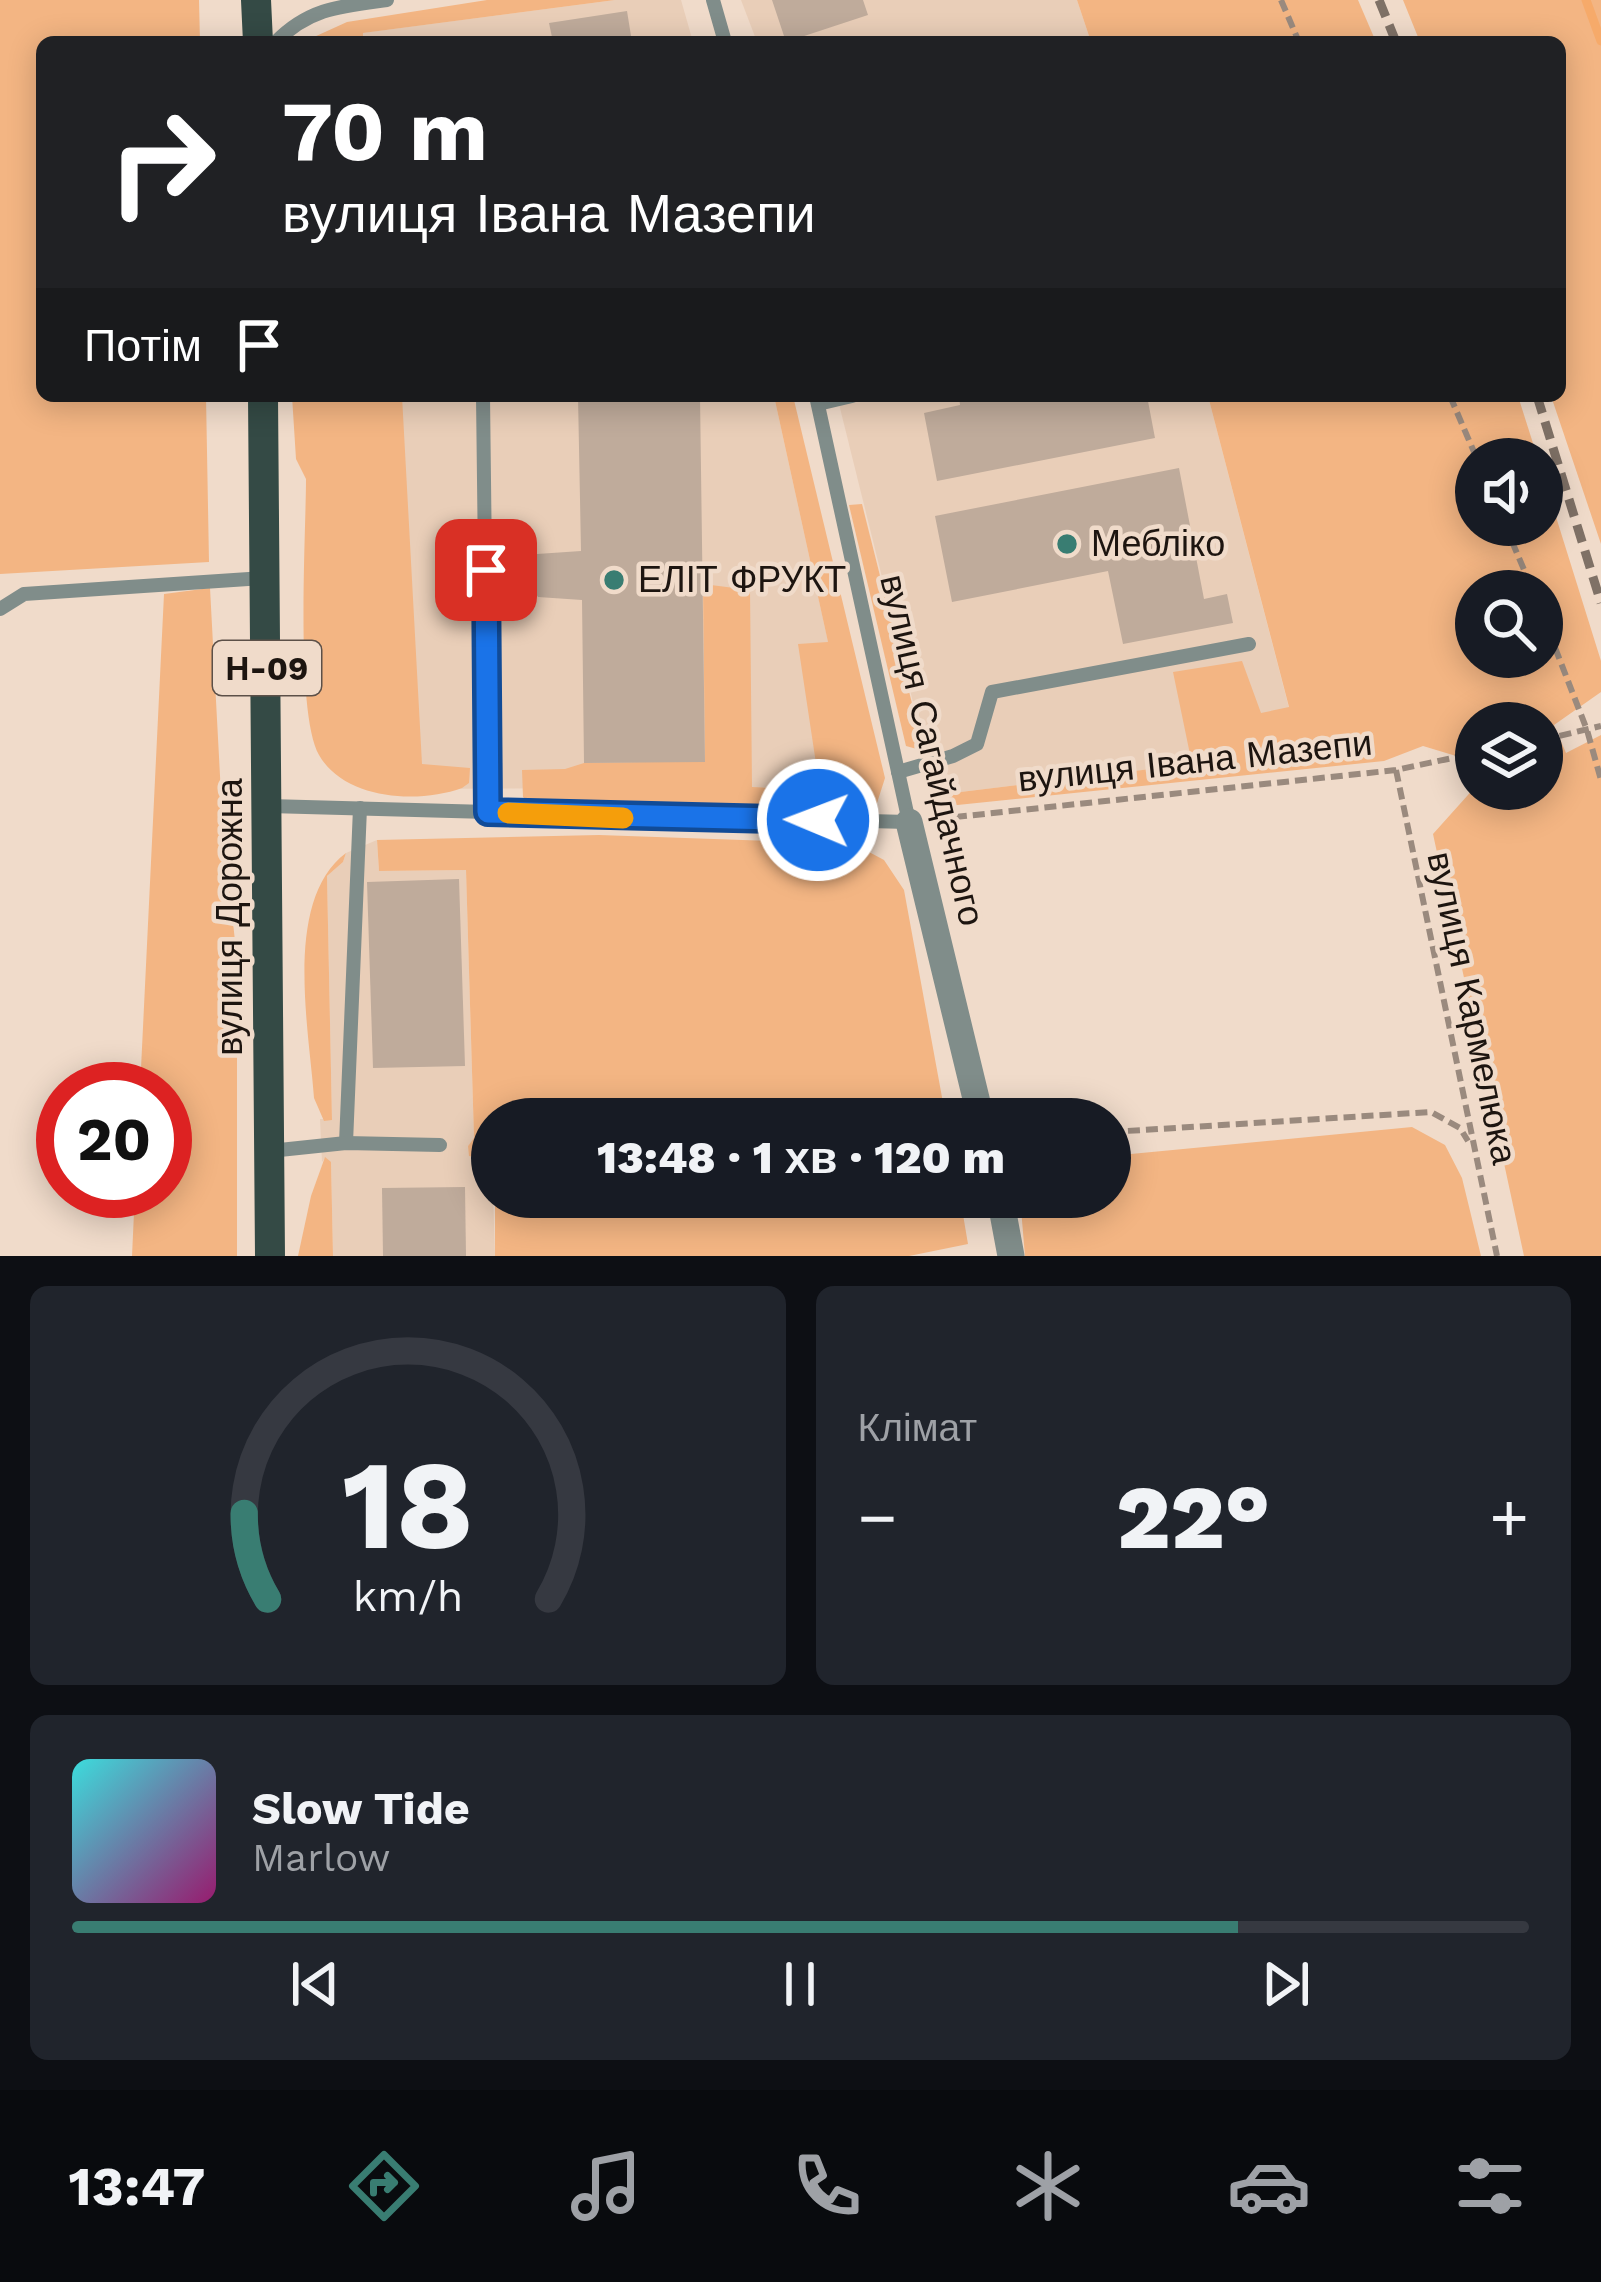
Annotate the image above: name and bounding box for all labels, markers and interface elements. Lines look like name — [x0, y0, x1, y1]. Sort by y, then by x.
text: 70 m — [282, 82, 488, 180]
icon: right — [84, 84, 240, 240]
text: вулиця Івана Мазепи — [282, 182, 816, 245]
icon: arrive — [226, 312, 292, 378]
text: Потім — [84, 319, 202, 372]
map controls — [1455, 438, 1563, 810]
button: sound — [1455, 438, 1563, 546]
pin — [435, 519, 537, 621]
place label: Мебліко — [1091, 523, 1225, 565]
marker: Мебліко — [1054, 531, 1080, 557]
icon: arrive — [453, 537, 519, 603]
place label: ЕЛІТ ФРУКТ — [638, 559, 846, 601]
marker: ЕЛІТ ФРУКТ — [601, 567, 627, 593]
street label: вулиця Сагайдачного — [871, 570, 993, 930]
button: search — [1455, 570, 1563, 678]
road number: Н-09 — [213, 641, 321, 695]
button: layers — [1455, 702, 1563, 810]
street label: вулиця Івана Мазепи — [1016, 722, 1374, 800]
position arrow — [755, 757, 881, 883]
street label: вулиця Дорожна — [209, 777, 251, 1056]
street label: вулиця Кармелюка — [1418, 848, 1526, 1169]
speed limit sign: 20 — [36, 1062, 192, 1218]
text: 13:48 · 1 хв · 120 m — [597, 1131, 1005, 1184]
text: Клімат — [858, 1405, 977, 1450]
text: 18 — [342, 1432, 474, 1578]
text: 22° — [1116, 1464, 1270, 1570]
text: − — [858, 1479, 897, 1556]
text: + — [1489, 1479, 1529, 1556]
text: km/h — [352, 1570, 463, 1620]
text: Slow Tide — [252, 1782, 470, 1835]
text: Marlow — [252, 1835, 390, 1880]
icon: previous — [282, 1951, 348, 2017]
icon: pause — [767, 1951, 833, 2017]
icon: next — [1253, 1951, 1319, 2017]
icon: directions — [342, 2144, 426, 2228]
icon: music — [564, 2144, 648, 2228]
icon: phone — [785, 2144, 869, 2228]
icon: climate — [1006, 2144, 1090, 2228]
icon: car — [1227, 2144, 1311, 2228]
icon: filters — [1448, 2144, 1532, 2228]
text: 13:47 — [69, 2155, 205, 2218]

